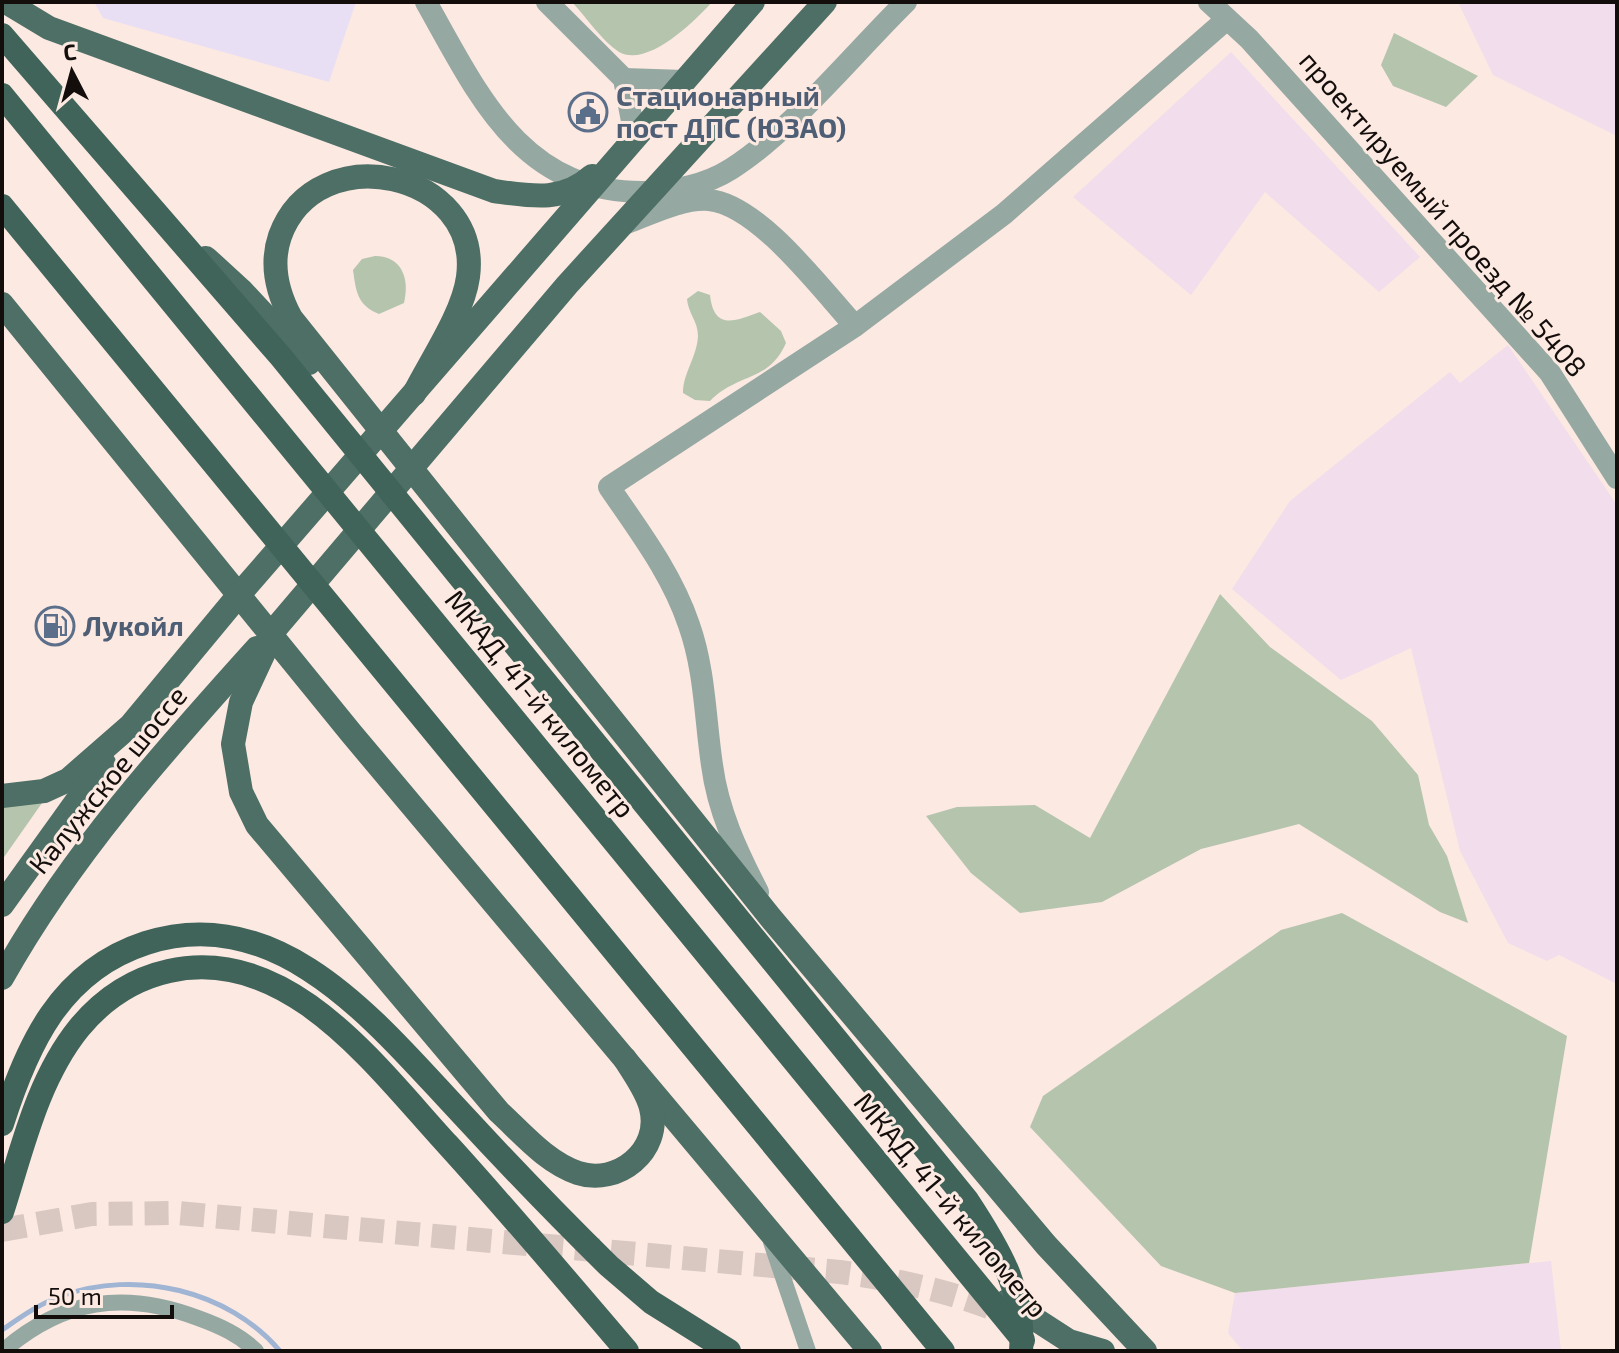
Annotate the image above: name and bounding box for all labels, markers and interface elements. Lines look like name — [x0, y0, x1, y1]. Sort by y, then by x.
north arrow — [32, 32, 112, 112]
text: С — [62, 38, 78, 65]
street label: проектируемый проезд № 5408 — [1293, 43, 1595, 383]
place label: Стационарный пост ДПС (ЮЗАО) — [616, 78, 846, 144]
public building icon: Стационарный пост ДПС (ЮЗАО) — [567, 91, 609, 133]
street label: МКАД, 41-й километр — [438, 583, 643, 824]
fuel station icon: Лукойл — [34, 605, 76, 647]
place label: Лукойл — [83, 608, 184, 642]
street label: Калужское шоссе — [21, 679, 193, 880]
street label: МКАД, 41-й километр — [848, 1085, 1056, 1324]
scale bar — [36, 1269, 172, 1319]
text: 50 m — [48, 1281, 102, 1310]

